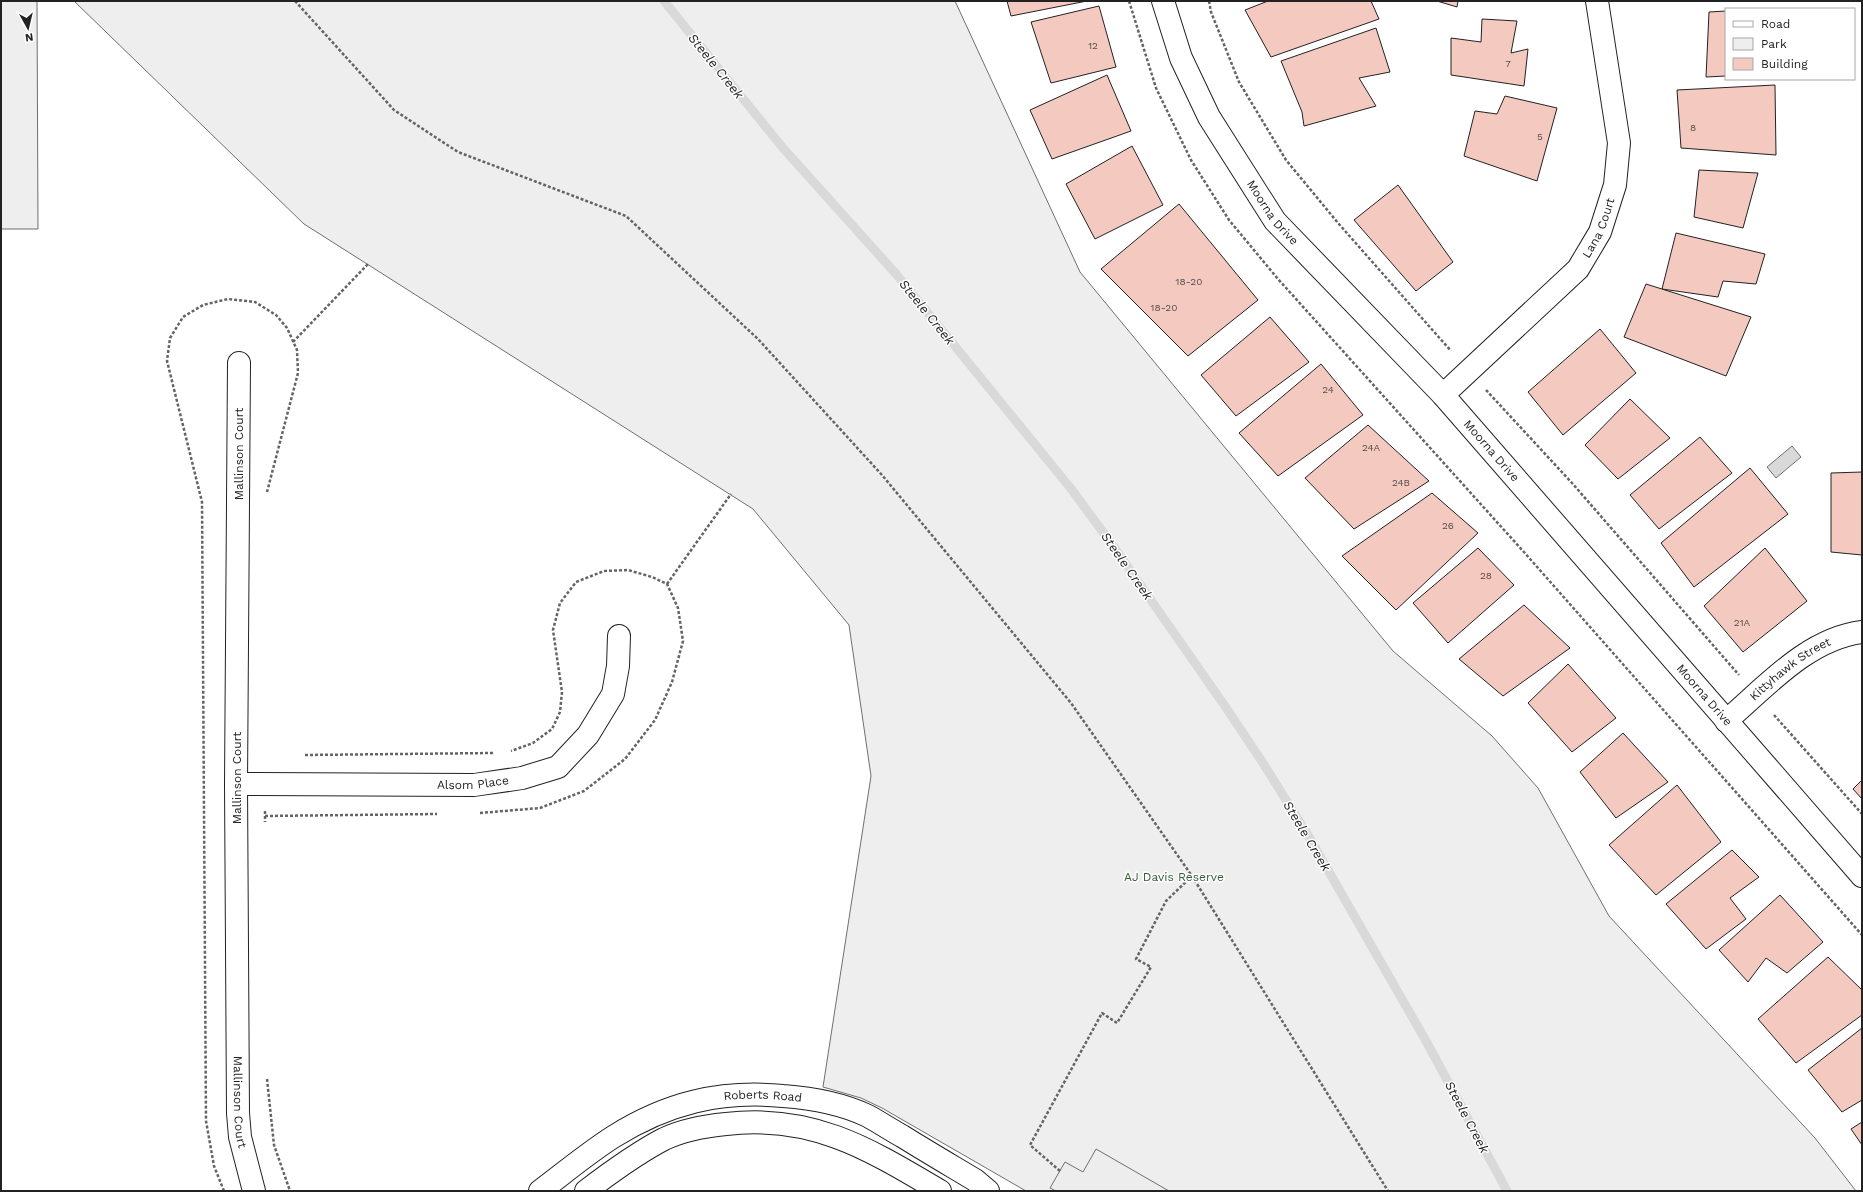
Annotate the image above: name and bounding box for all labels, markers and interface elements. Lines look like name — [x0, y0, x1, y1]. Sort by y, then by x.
north arrow — [8, 8, 48, 48]
legend — [1725, 8, 1855, 80]
text: Road — [1761, 17, 1790, 31]
text: N — [24, 30, 34, 44]
water label: Steele Creek — [685, 30, 747, 102]
text: Park — [1761, 37, 1787, 51]
house number: 12 — [1088, 40, 1098, 51]
text: Building — [1761, 57, 1808, 71]
house number: 7 — [1505, 58, 1511, 69]
house number: 8 — [1690, 122, 1696, 133]
house number: 5 — [1537, 131, 1543, 142]
street label: Moorna Drive — [1244, 178, 1301, 248]
street label: Lana Court — [1579, 196, 1617, 260]
water label: Steele Creek — [896, 276, 958, 348]
house number: 18-20 — [1176, 276, 1202, 287]
house number: 18-20 — [1151, 302, 1177, 313]
house number: 24 — [1322, 384, 1334, 395]
street label: Mallinson Court — [232, 408, 246, 500]
street label: Moorna Drive — [1461, 417, 1522, 485]
house number: 24A — [1362, 442, 1381, 453]
house number: 24B — [1392, 477, 1410, 488]
house number: 26 — [1442, 520, 1454, 531]
water label: Steele Creek — [1098, 529, 1156, 604]
house number: 28 — [1480, 570, 1492, 581]
house number: 21A — [1734, 617, 1751, 628]
street label: Kittyhawk Street — [1747, 635, 1833, 703]
street label: Moorna Drive — [1674, 661, 1735, 729]
street label: Mallinson Court — [230, 732, 244, 824]
street label: Alsom Place — [437, 773, 510, 792]
water label: Steele Creek — [1280, 798, 1334, 875]
park label: AJ Davis Reserve — [1124, 870, 1224, 884]
street label: Mallinson Court — [231, 1056, 250, 1150]
water label: Steele Creek — [1442, 1078, 1493, 1156]
street label: Roberts Road — [723, 1088, 803, 1105]

